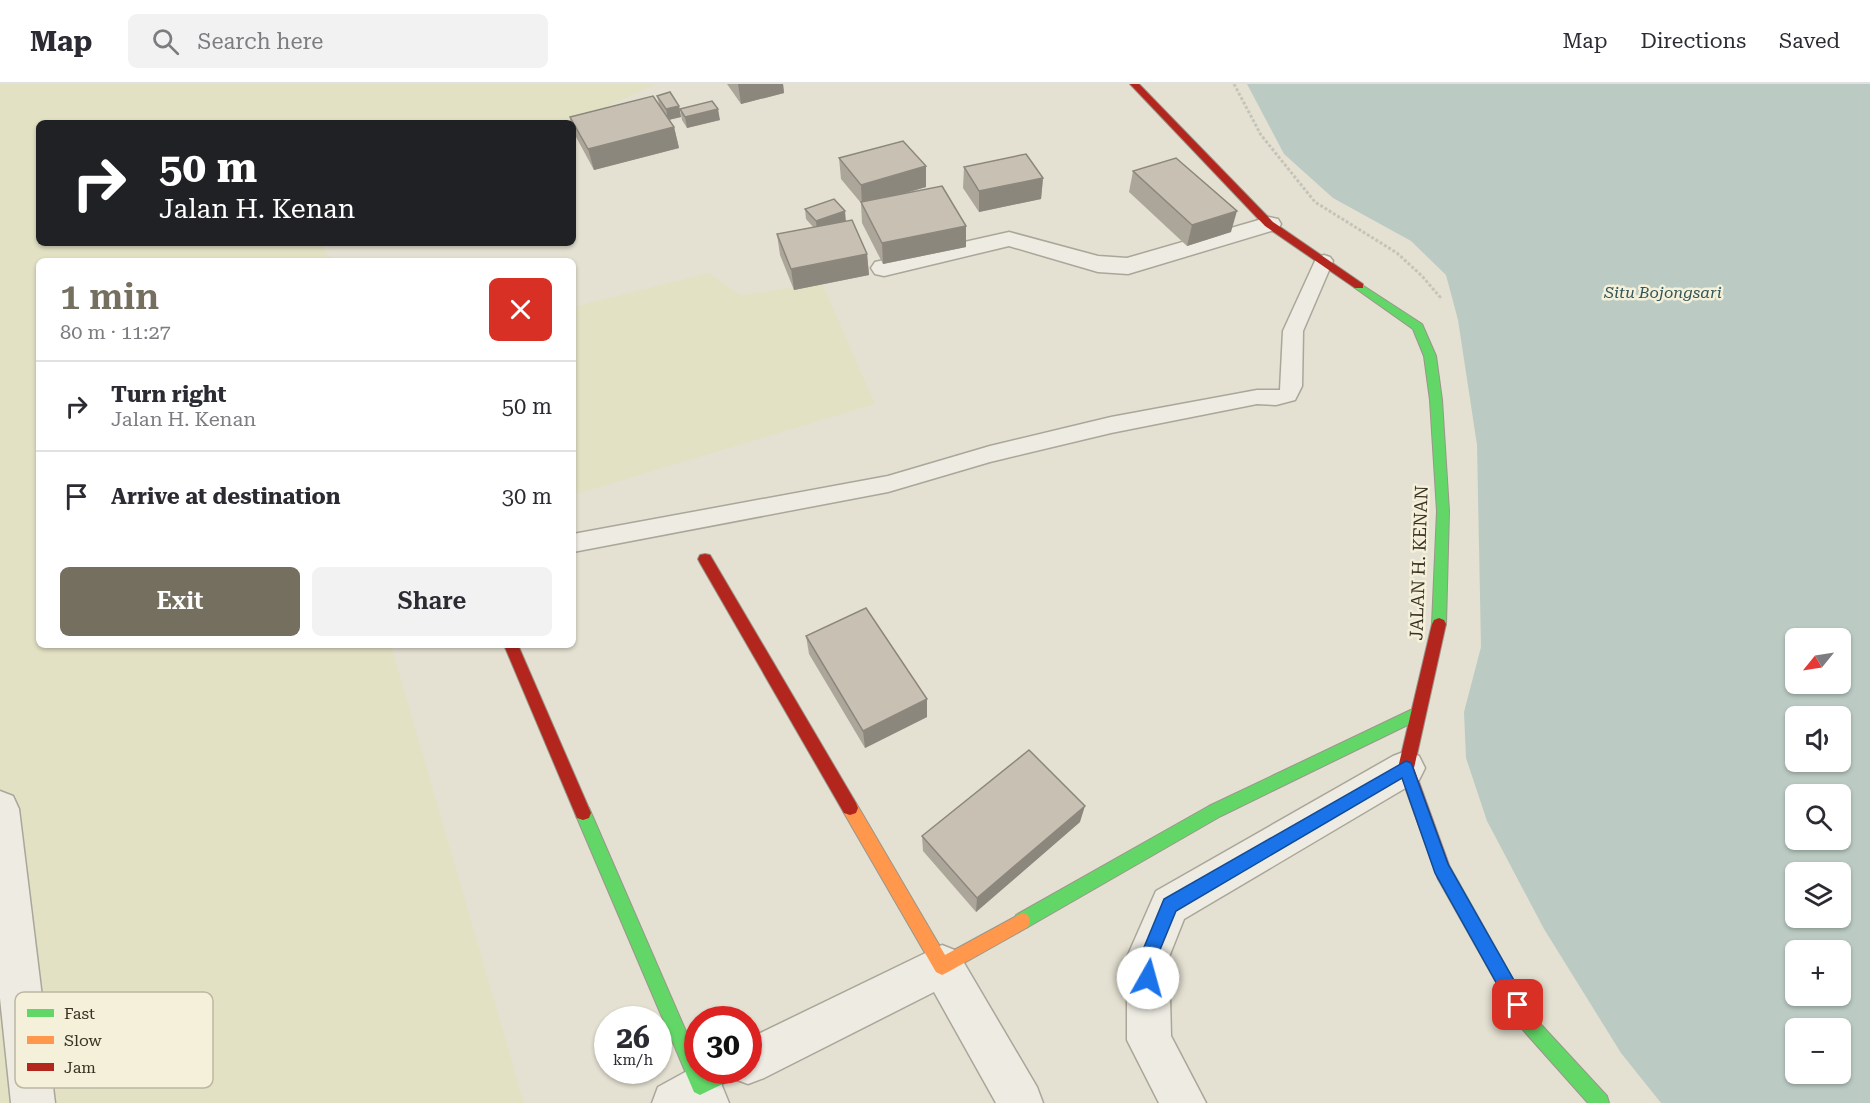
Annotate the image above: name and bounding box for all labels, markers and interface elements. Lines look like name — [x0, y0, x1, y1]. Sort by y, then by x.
search box — [128, 14, 548, 68]
text: Map — [30, 25, 92, 58]
icon: search — [149, 25, 182, 58]
text: Search here — [197, 29, 323, 54]
text: Map — [1563, 29, 1607, 53]
text: Directions — [1640, 29, 1746, 53]
text: Saved — [1779, 29, 1840, 53]
text: 50 m — [159, 143, 257, 192]
icon: right — [60, 144, 138, 222]
text: Jalan H. Kenan — [159, 193, 355, 225]
text: 1 min — [60, 276, 159, 318]
button: close — [489, 278, 552, 341]
water label: Situ Bojongsari — [1603, 283, 1722, 302]
text: 80 m · 11:27 — [60, 320, 171, 344]
text: Turn right — [111, 382, 226, 407]
icon: right — [60, 390, 93, 423]
text: 50 m — [502, 394, 552, 419]
text: Jalan H. Kenan — [111, 407, 256, 431]
icon: arrive — [60, 480, 93, 513]
text: Arrive at destination — [111, 484, 340, 509]
text: 30 m — [502, 484, 552, 509]
street label: JALAN H. KENAN — [1405, 485, 1432, 641]
button: Exit — [60, 567, 300, 636]
button: Share — [312, 567, 552, 636]
north arrow — [1785, 628, 1851, 694]
map controls — [1785, 628, 1851, 1084]
button: sound — [1785, 706, 1851, 772]
button: search — [1785, 784, 1851, 850]
button: layers — [1785, 862, 1851, 928]
button: + — [1785, 940, 1851, 1006]
position arrow — [1116, 946, 1180, 1010]
pin — [1492, 979, 1543, 1030]
icon: arrive — [1501, 988, 1534, 1021]
legend — [15, 992, 213, 1088]
text: Fast — [64, 1004, 95, 1023]
speed limit sign: 30 — [684, 1006, 762, 1084]
button: − — [1785, 1018, 1851, 1084]
text: 26 — [616, 1020, 650, 1055]
text: Slow — [64, 1031, 102, 1050]
text: km/h — [613, 1051, 653, 1069]
text: Jam — [64, 1058, 96, 1077]

